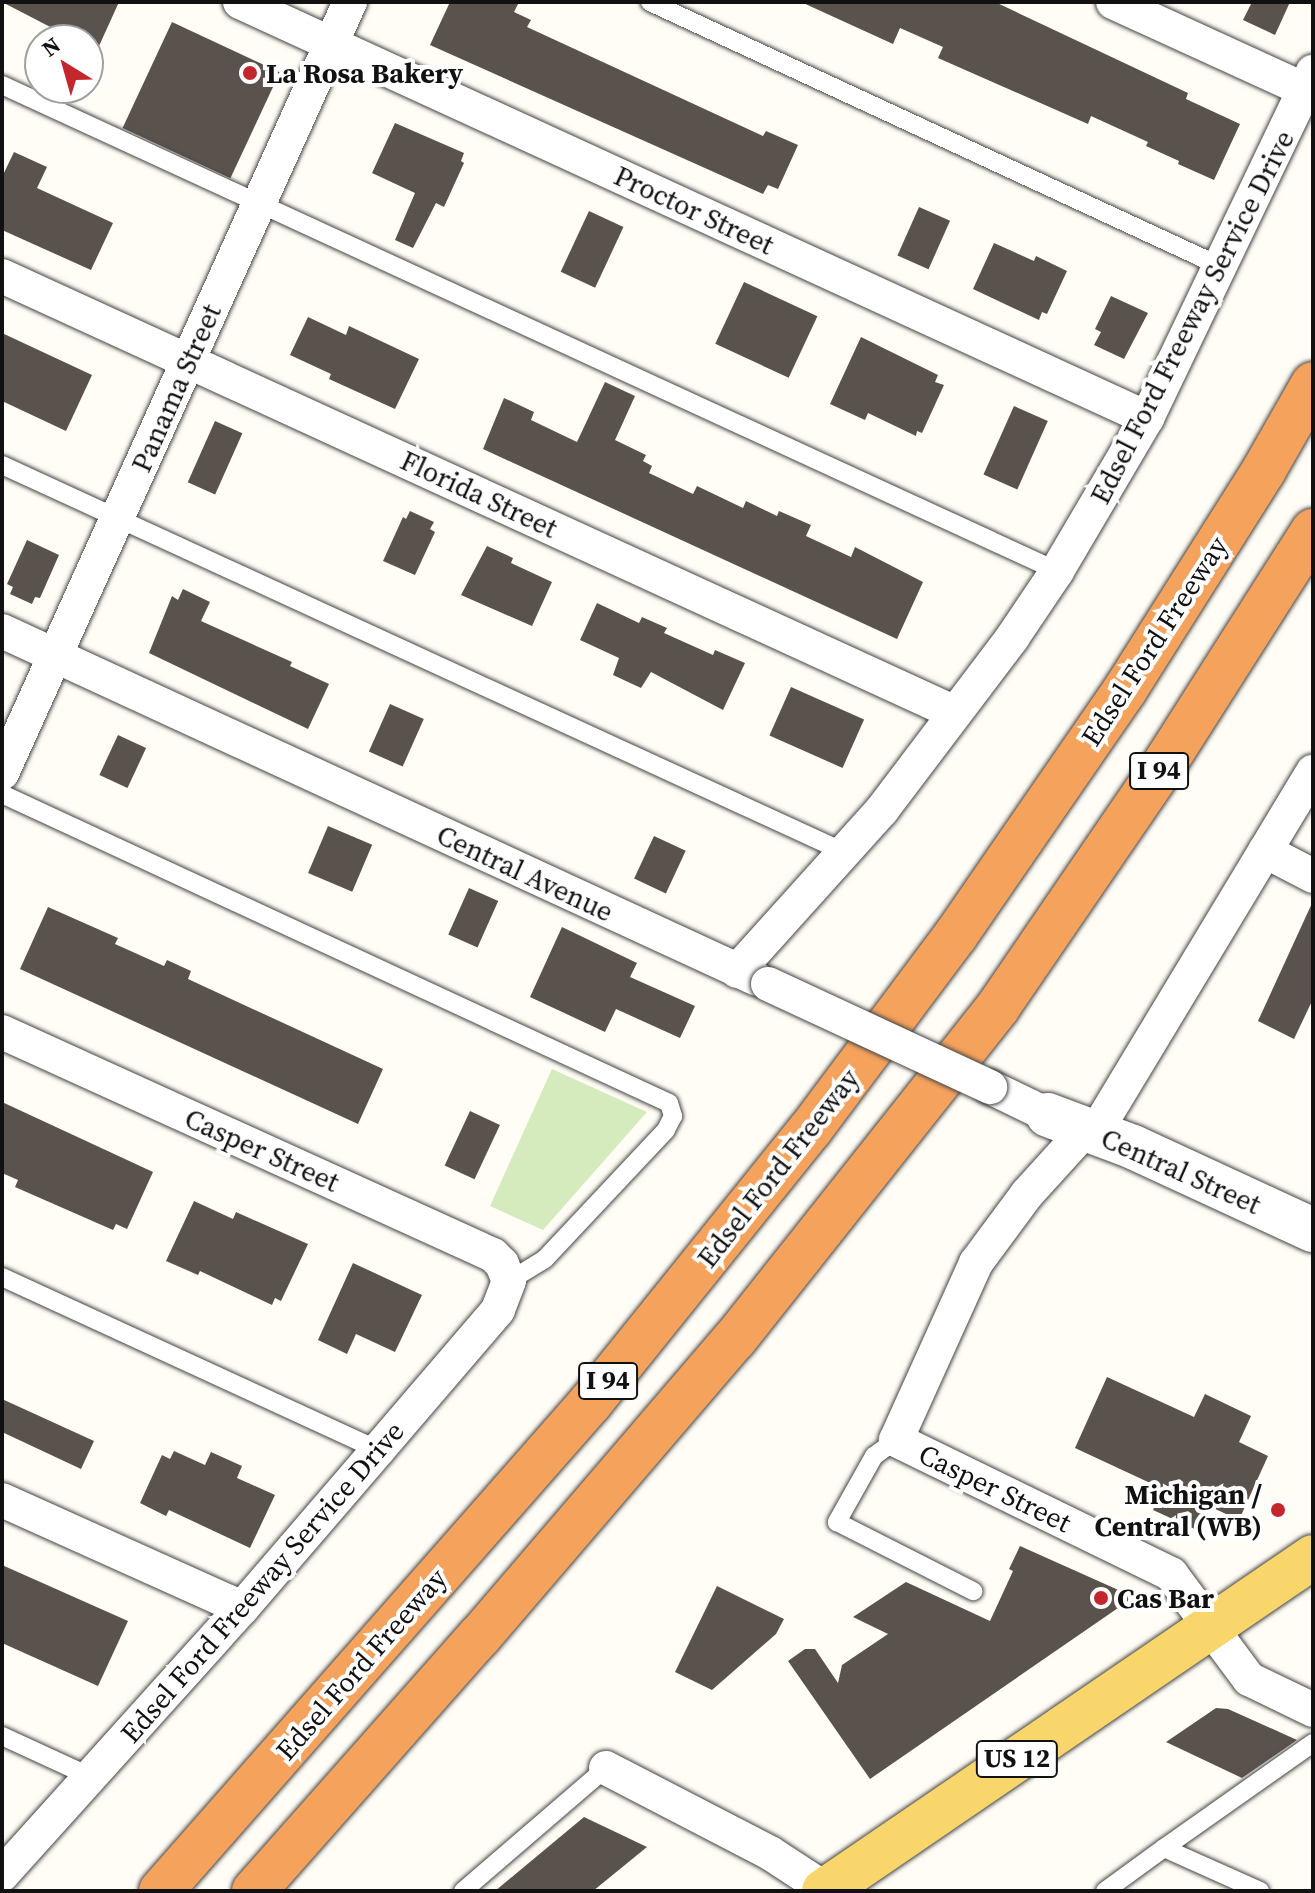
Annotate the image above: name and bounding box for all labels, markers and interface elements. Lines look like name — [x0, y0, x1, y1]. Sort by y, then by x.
north arrow — [24, 24, 104, 104]
text: N — [35, 30, 66, 63]
place label: La Rosa Bakery — [266, 56, 463, 90]
marker: La Rosa Bakery — [241, 64, 259, 82]
street label: Edsel Ford Freeway Service Drive — [1083, 125, 1301, 509]
street label: Proctor Street — [609, 158, 779, 262]
street label: Panama Street — [124, 299, 228, 477]
street label: Florida Street — [395, 443, 563, 545]
street label: Edsel Ford Freeway — [1074, 530, 1234, 752]
road number: I 94 — [1129, 749, 1189, 793]
street label: Central Avenue — [432, 818, 618, 928]
street label: Edsel Ford Freeway — [690, 1062, 866, 1274]
street label: Casper Street — [180, 1101, 344, 1199]
street label: Central Street — [1096, 1121, 1266, 1221]
road number: I 94 — [578, 1359, 638, 1403]
street label: Edsel Ford Freeway Service Drive — [113, 1415, 411, 1749]
street label: Casper Street — [913, 1437, 1077, 1539]
place label: Michigan / Central (WB) — [1094, 1477, 1262, 1543]
marker: Michigan / Central (WB) — [1269, 1501, 1287, 1519]
street label: Edsel Ford Freeway — [269, 1561, 453, 1767]
place label: Cas Bar — [1117, 1581, 1214, 1615]
marker: Cas Bar — [1092, 1589, 1110, 1607]
road number: US 12 — [975, 1737, 1059, 1781]

